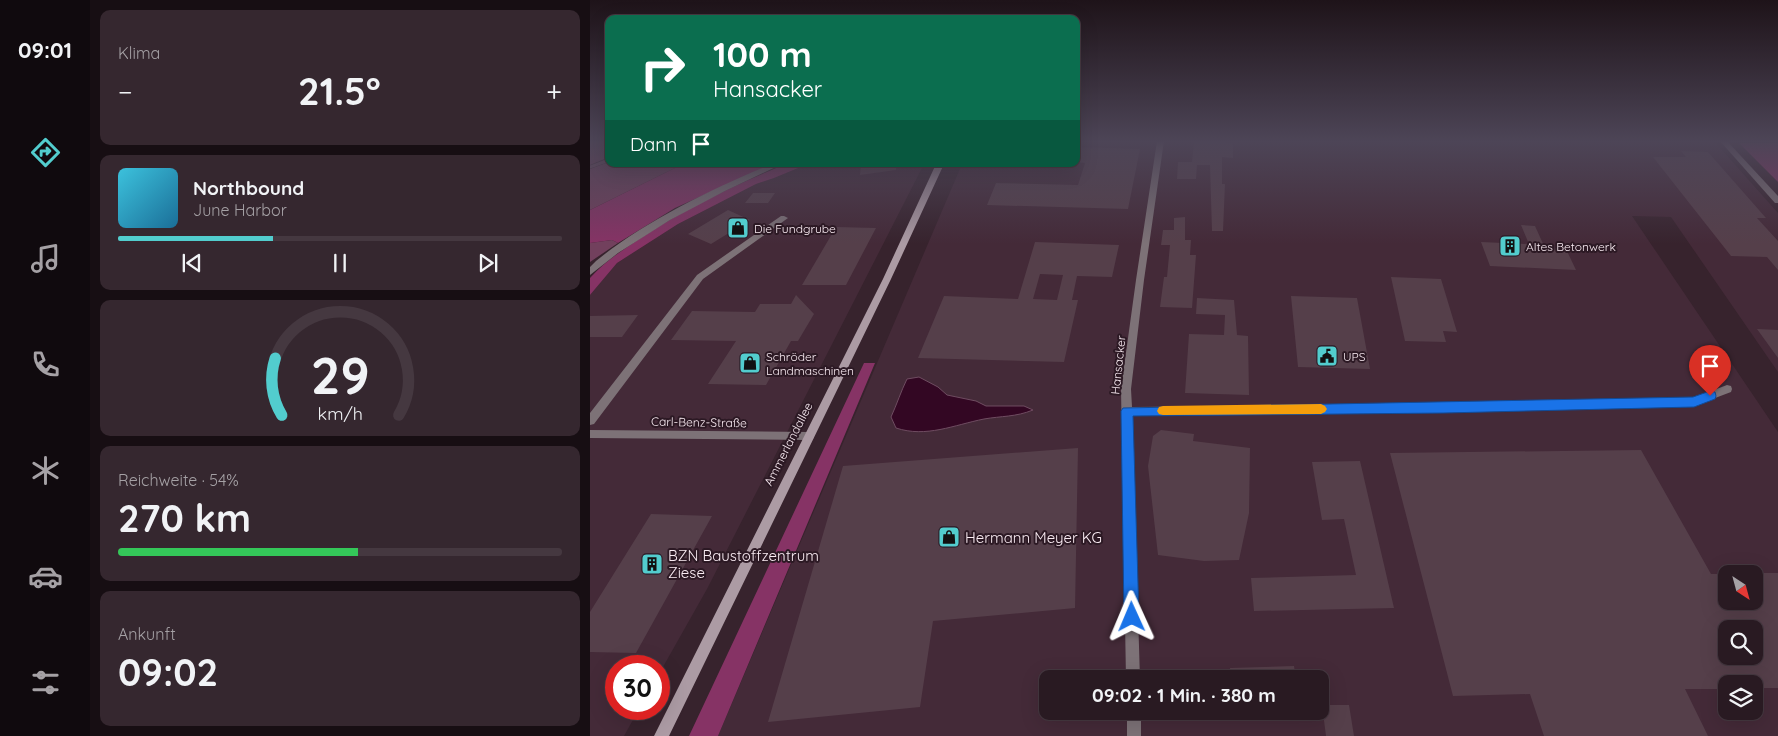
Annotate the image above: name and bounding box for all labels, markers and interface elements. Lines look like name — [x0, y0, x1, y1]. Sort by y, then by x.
text: 100 m — [713, 32, 812, 76]
icon: right — [630, 35, 695, 100]
text: 09:01 — [18, 36, 72, 64]
text: Klima — [118, 43, 160, 63]
text: 21.5° — [298, 67, 381, 115]
text: − — [118, 74, 133, 109]
text: + — [546, 74, 562, 109]
text: Hansacker — [713, 75, 822, 103]
icon: arrive — [687, 130, 715, 158]
text: Dann — [630, 132, 677, 156]
icon: directions — [28, 135, 63, 170]
text: Northbound — [193, 176, 304, 200]
text: June Harbor — [193, 200, 287, 220]
shop icon: Die Fundgrube — [726, 216, 750, 240]
place label: Die Fundgrube — [754, 221, 836, 236]
building icon: Altes Betonwerk — [1498, 234, 1522, 258]
place label: Altes Betonwerk — [1526, 239, 1616, 254]
icon: music — [28, 241, 63, 276]
icon: previous — [178, 249, 206, 277]
icon: pause — [326, 249, 354, 277]
icon: next — [474, 249, 502, 277]
street label: Hansacker — [1107, 334, 1129, 395]
text: 29 — [310, 342, 370, 407]
public building icon: UPS — [1315, 344, 1339, 368]
pin — [1689, 345, 1731, 396]
icon: phone — [28, 347, 63, 382]
place label: Schröder Landmaschinen — [766, 349, 854, 378]
place label: UPS — [1343, 349, 1366, 364]
shop icon: Schröder Landmaschinen — [738, 351, 762, 375]
icon: arrive — [1696, 352, 1724, 380]
street label: Ammerlandallee — [761, 400, 816, 488]
text: km/h — [317, 402, 363, 424]
street label: Carl-Benz-Straße — [651, 414, 747, 430]
icon: climate — [28, 453, 63, 488]
text: Reichweite · 54% — [118, 470, 239, 490]
text: 270 km — [118, 494, 251, 542]
shop icon: Hermann Meyer KG — [937, 525, 961, 549]
place label: Hermann Meyer KG — [965, 528, 1102, 547]
place label: BZN Baustoffzentrum Ziese — [668, 546, 819, 582]
building icon: BZN Baustoffzentrum Ziese — [640, 552, 664, 576]
icon: car — [28, 559, 63, 594]
north arrow — [1718, 565, 1762, 610]
map controls — [1718, 565, 1763, 720]
position arrow — [1105, 590, 1157, 642]
button: search — [1718, 620, 1763, 665]
text: Ankunft — [118, 624, 176, 644]
text: 09:02 — [118, 648, 218, 696]
speed limit sign: 30 — [605, 655, 670, 720]
icon: filters — [28, 665, 63, 700]
button: layers — [1718, 675, 1763, 720]
text: 09:02 · 1 Min. · 380 m — [1092, 683, 1276, 707]

